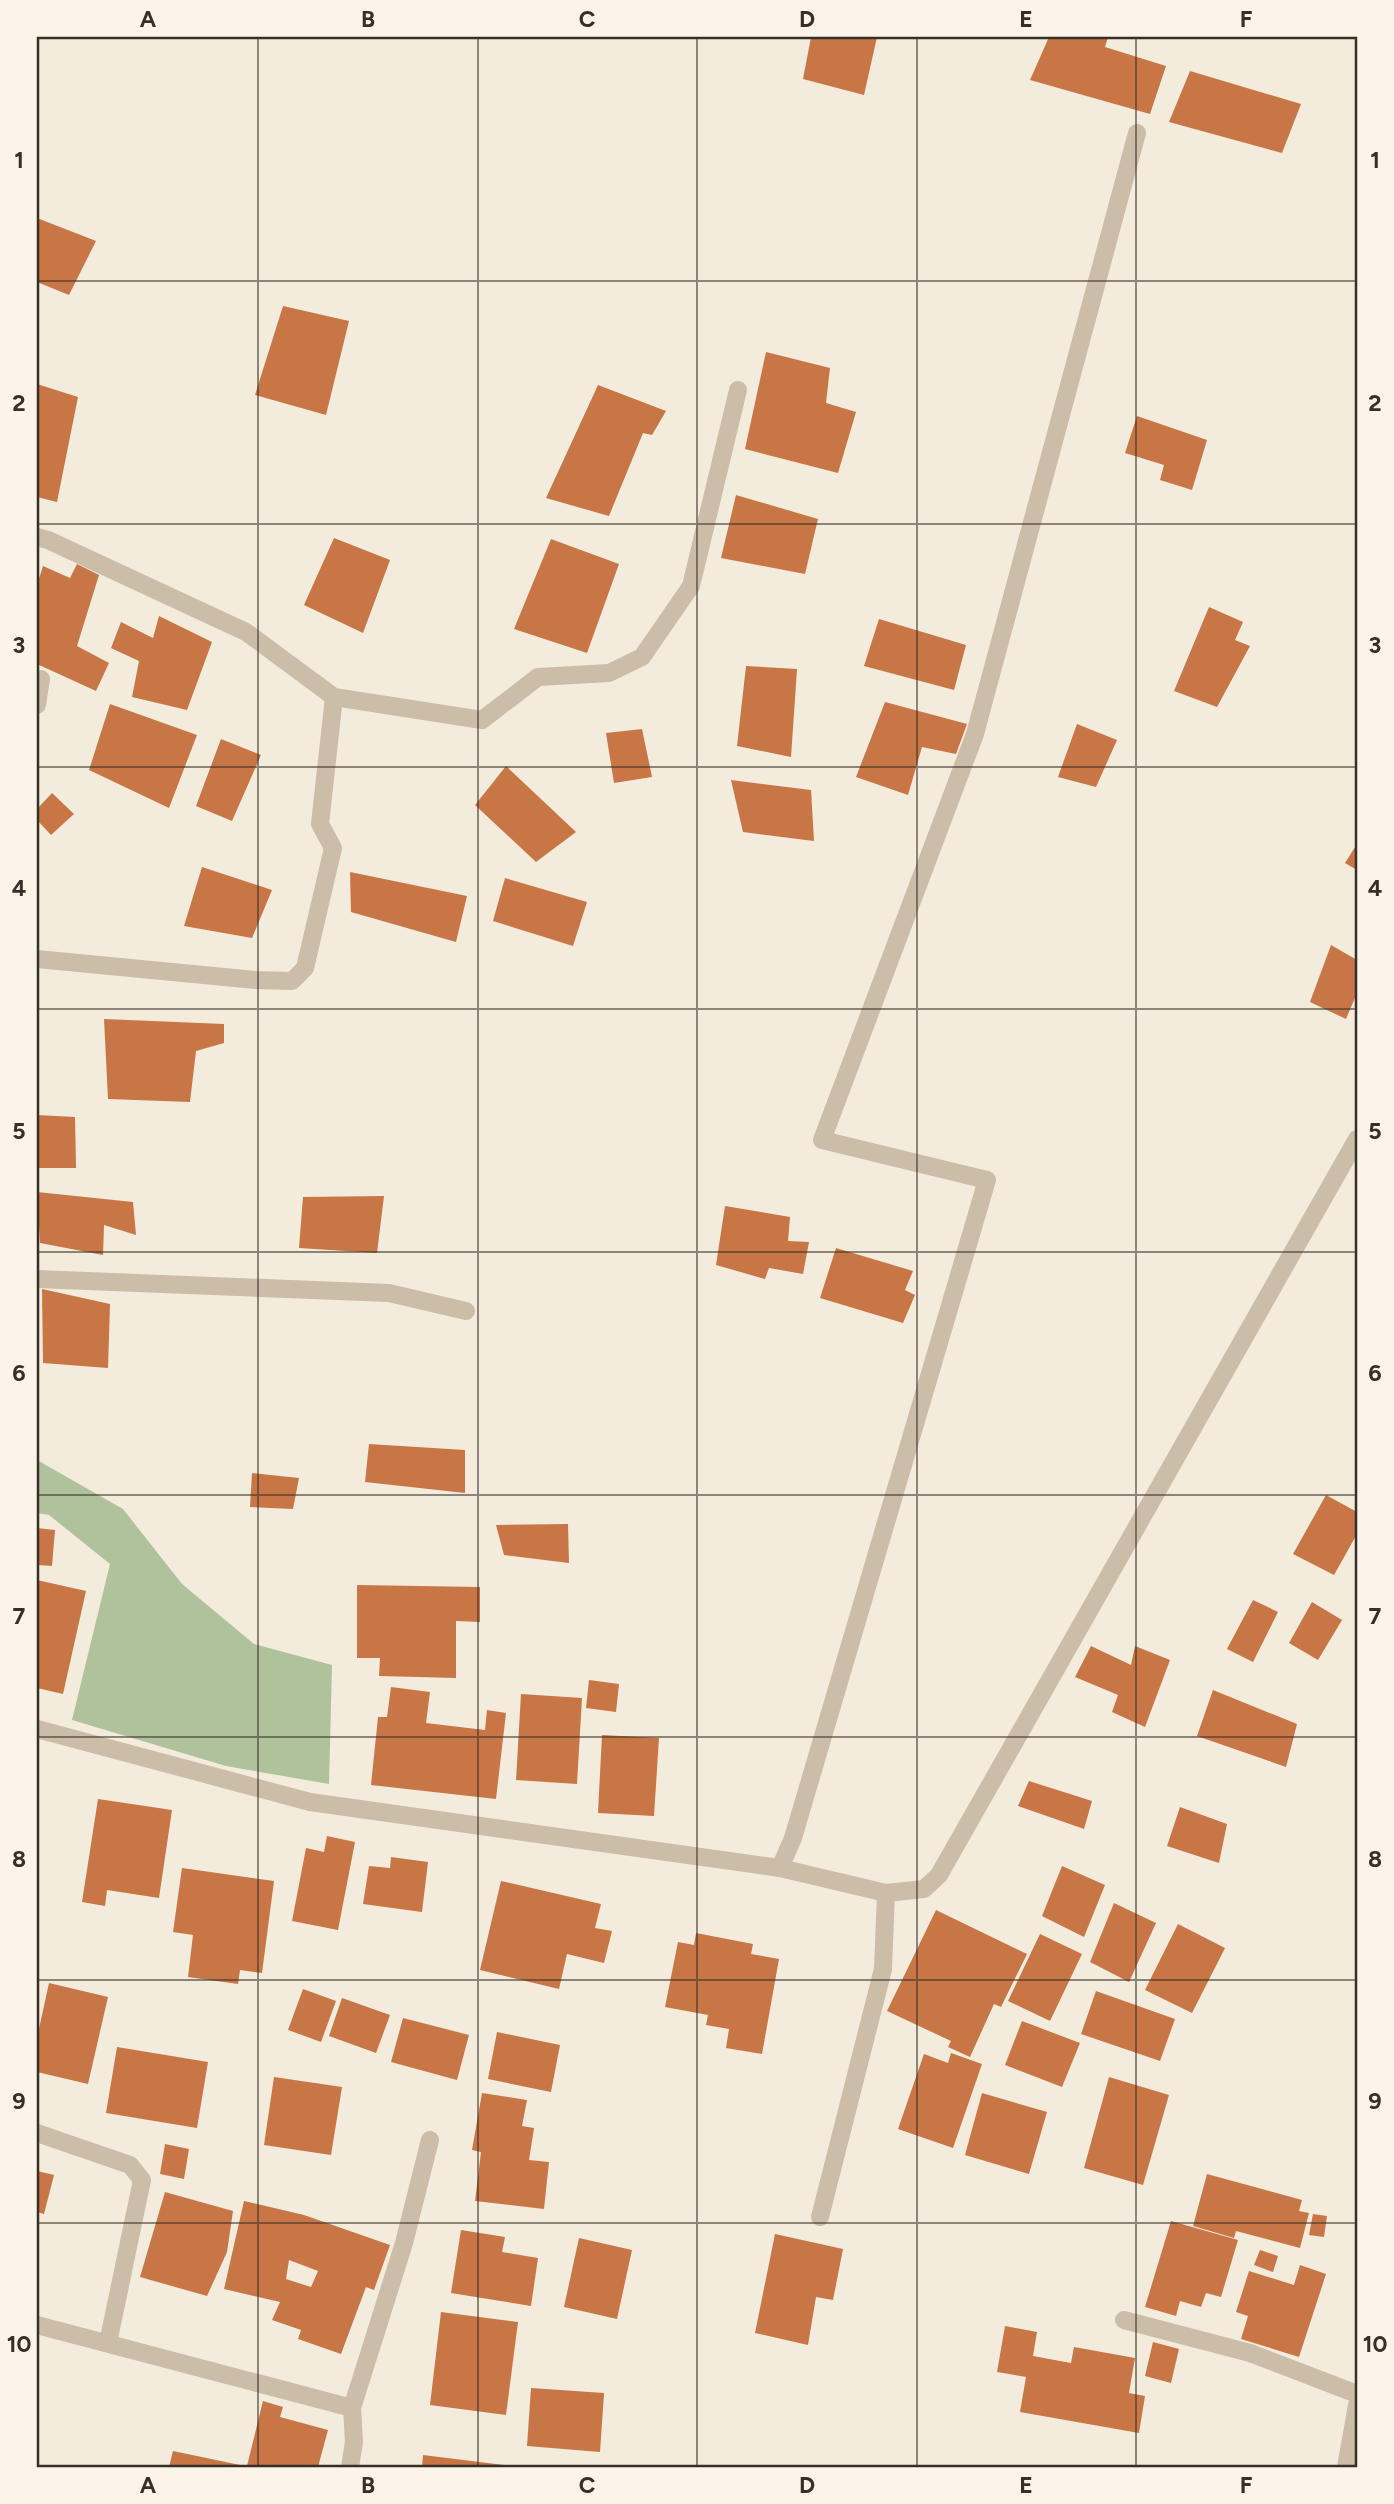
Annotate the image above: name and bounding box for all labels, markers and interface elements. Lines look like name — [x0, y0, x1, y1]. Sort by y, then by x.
text: A — [140, 5, 157, 33]
text: B — [361, 5, 375, 33]
text: C — [579, 5, 596, 33]
text: D — [799, 5, 815, 33]
text: E — [1019, 5, 1033, 33]
text: F — [1240, 5, 1253, 33]
text: 1 — [14, 146, 24, 174]
text: 1 — [1370, 146, 1380, 174]
text: 2 — [12, 389, 26, 417]
text: 2 — [1368, 389, 1382, 417]
text: 3 — [13, 631, 25, 659]
text: 3 — [1369, 631, 1381, 659]
text: 4 — [12, 874, 26, 902]
text: 4 — [1368, 874, 1382, 902]
text: 5 — [12, 1117, 26, 1145]
text: 5 — [1368, 1117, 1382, 1145]
text: 6 — [12, 1359, 26, 1387]
text: 6 — [1368, 1359, 1382, 1387]
text: 7 — [13, 1602, 26, 1630]
text: 7 — [1369, 1602, 1382, 1630]
text: 8 — [12, 1845, 26, 1873]
text: 8 — [1368, 1845, 1382, 1873]
text: 9 — [12, 2087, 26, 2115]
text: 9 — [1368, 2087, 1382, 2115]
text: 10 — [7, 2330, 31, 2358]
text: 10 — [1363, 2330, 1387, 2358]
text: A — [140, 2471, 157, 2499]
text: B — [361, 2471, 375, 2499]
text: C — [579, 2471, 596, 2499]
text: D — [799, 2471, 815, 2499]
text: E — [1019, 2471, 1033, 2499]
text: F — [1240, 2471, 1253, 2499]

